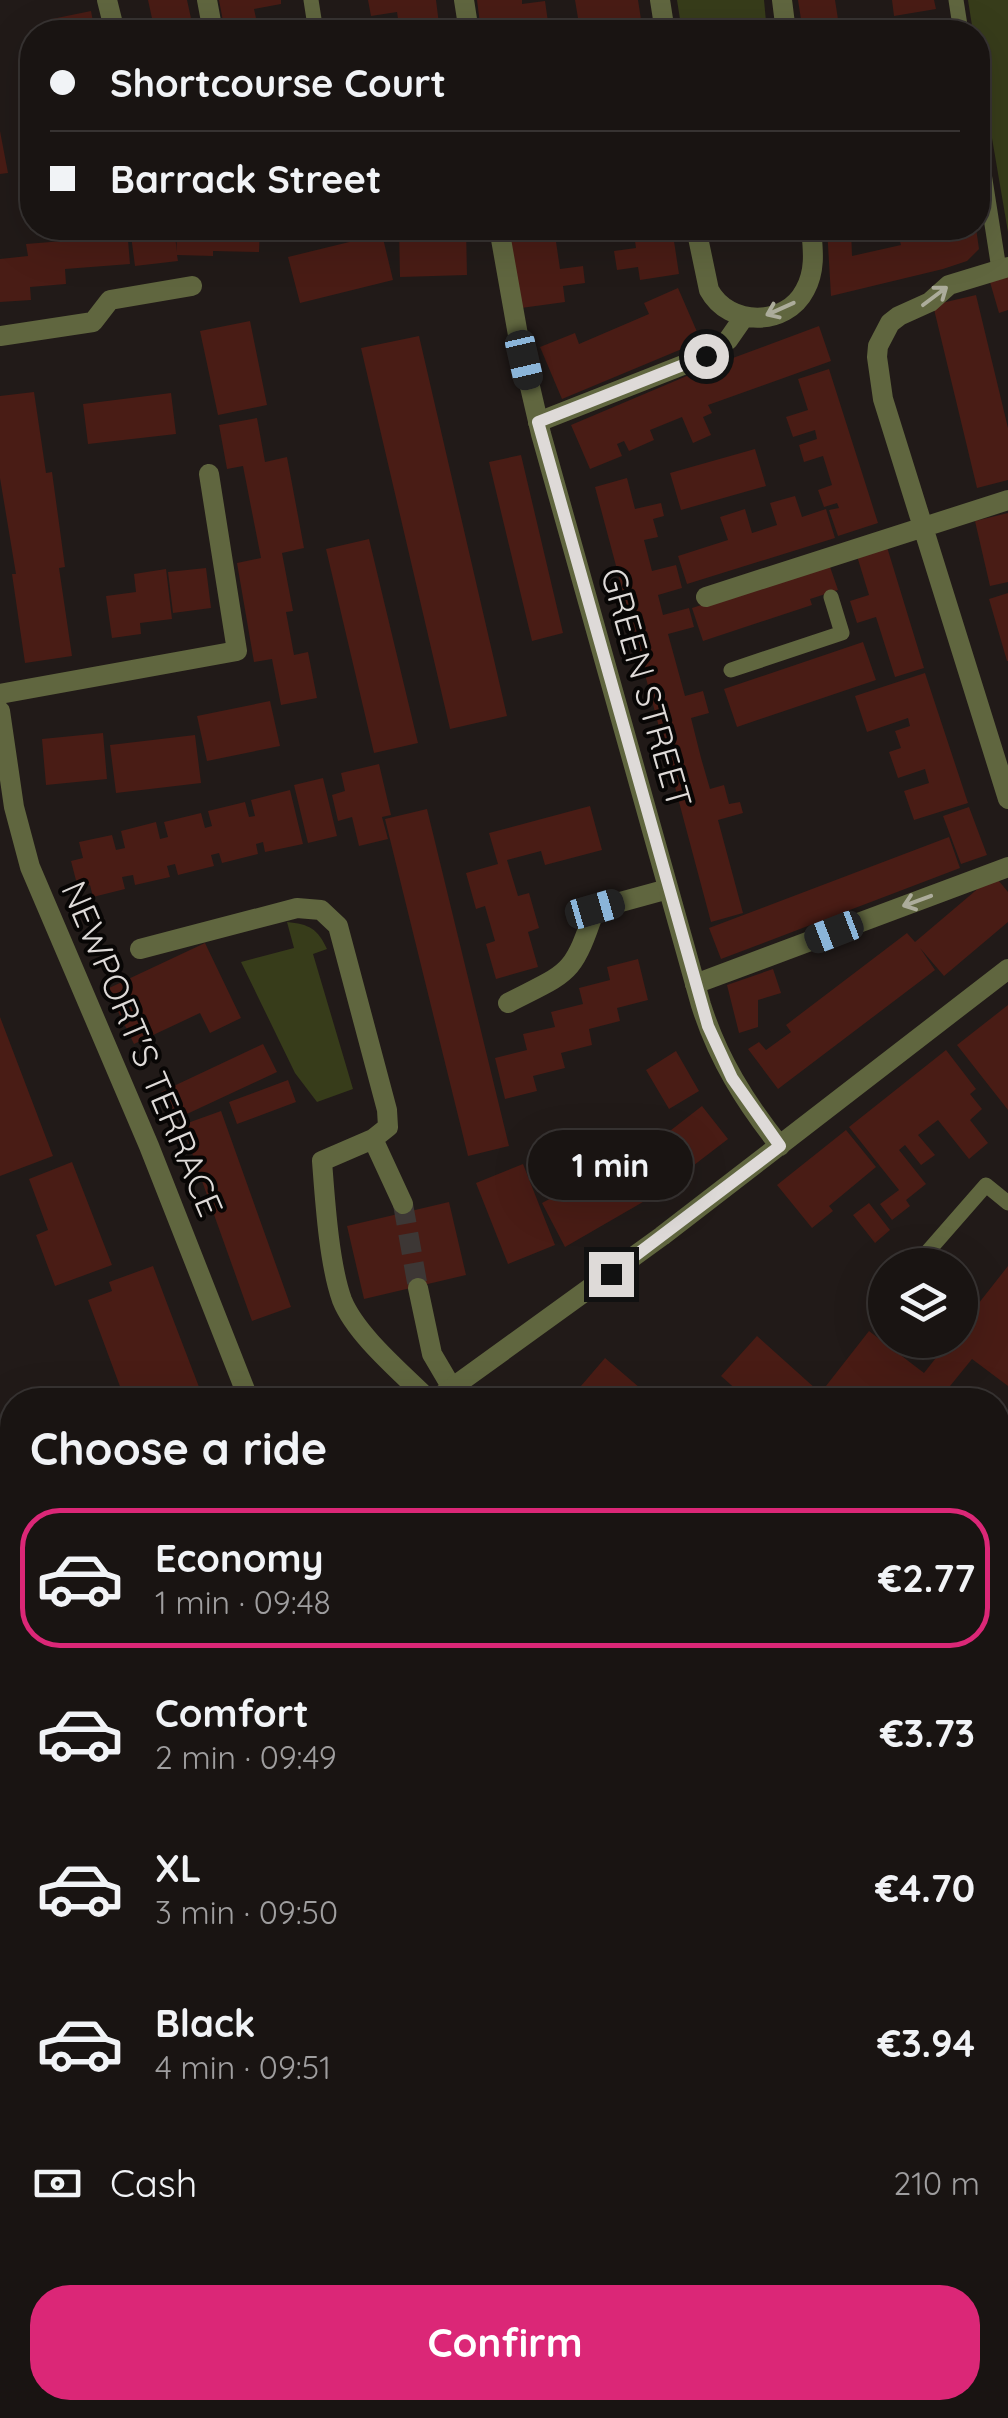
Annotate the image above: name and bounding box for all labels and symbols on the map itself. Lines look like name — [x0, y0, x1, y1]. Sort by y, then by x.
one-way arrow — [921, 286, 948, 307]
one-way arrow — [765, 301, 795, 319]
car — [503, 327, 545, 393]
route start — [684, 334, 729, 379]
street label: GREEN STREET — [592, 563, 702, 813]
street label: NEWPORT'S TERRACE — [52, 874, 234, 1223]
car — [562, 886, 628, 932]
one-way arrow — [902, 893, 933, 911]
car — [801, 907, 867, 957]
callout: 1 min — [528, 1129, 694, 1199]
route end — [589, 1252, 634, 1297]

